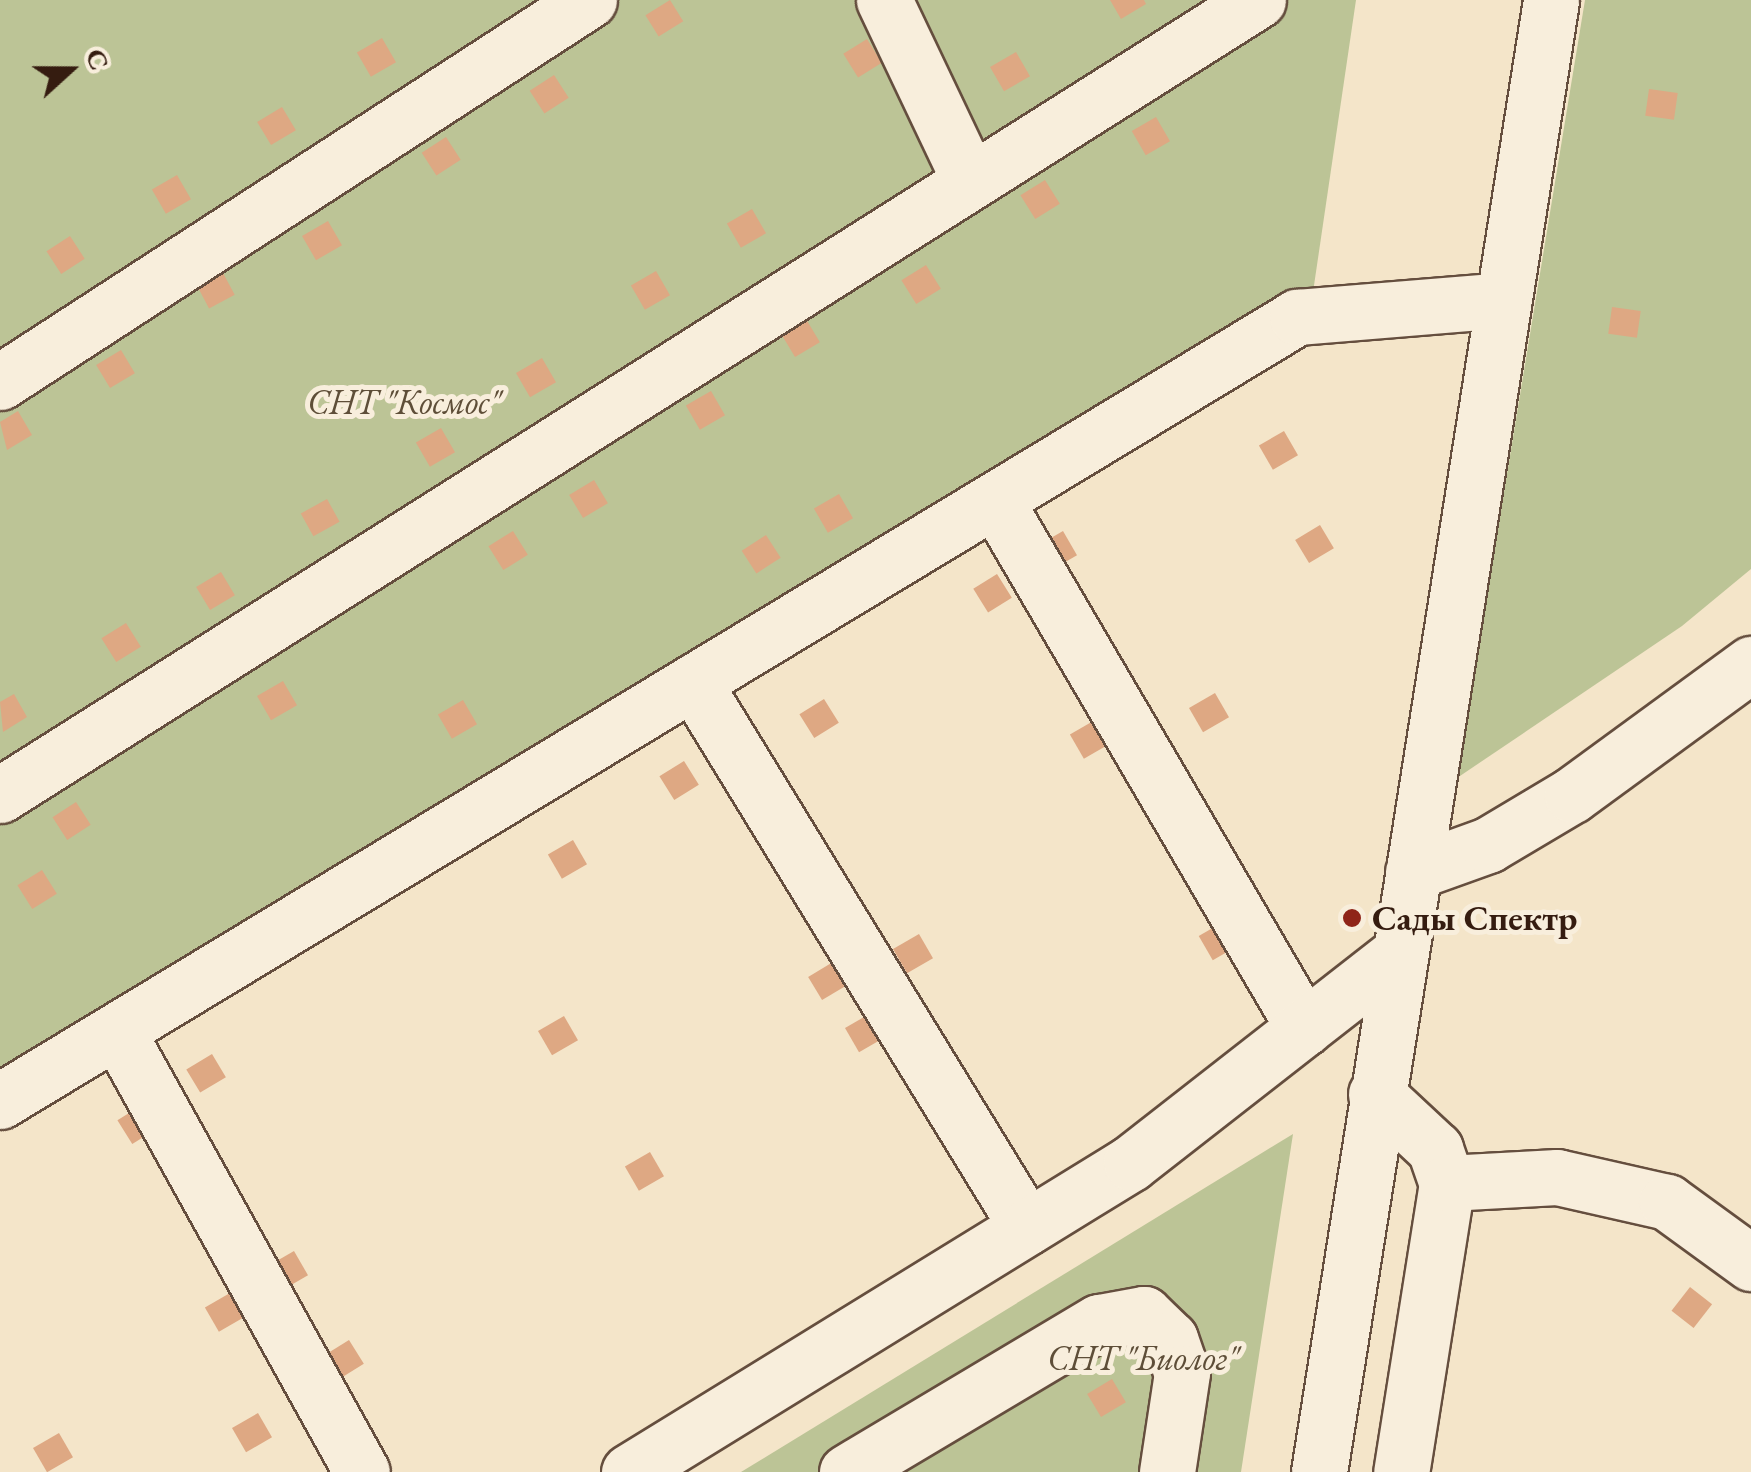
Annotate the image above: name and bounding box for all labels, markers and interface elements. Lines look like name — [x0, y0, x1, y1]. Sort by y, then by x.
north arrow — [20, 20, 120, 120]
text: С — [78, 44, 118, 75]
park label: СНТ "Космос" — [307, 381, 501, 423]
place label: Сады Спектр — [1372, 897, 1577, 939]
marker: Сады Спектр — [1341, 907, 1363, 929]
park label: СНТ "Биолог" — [1047, 1337, 1239, 1379]

